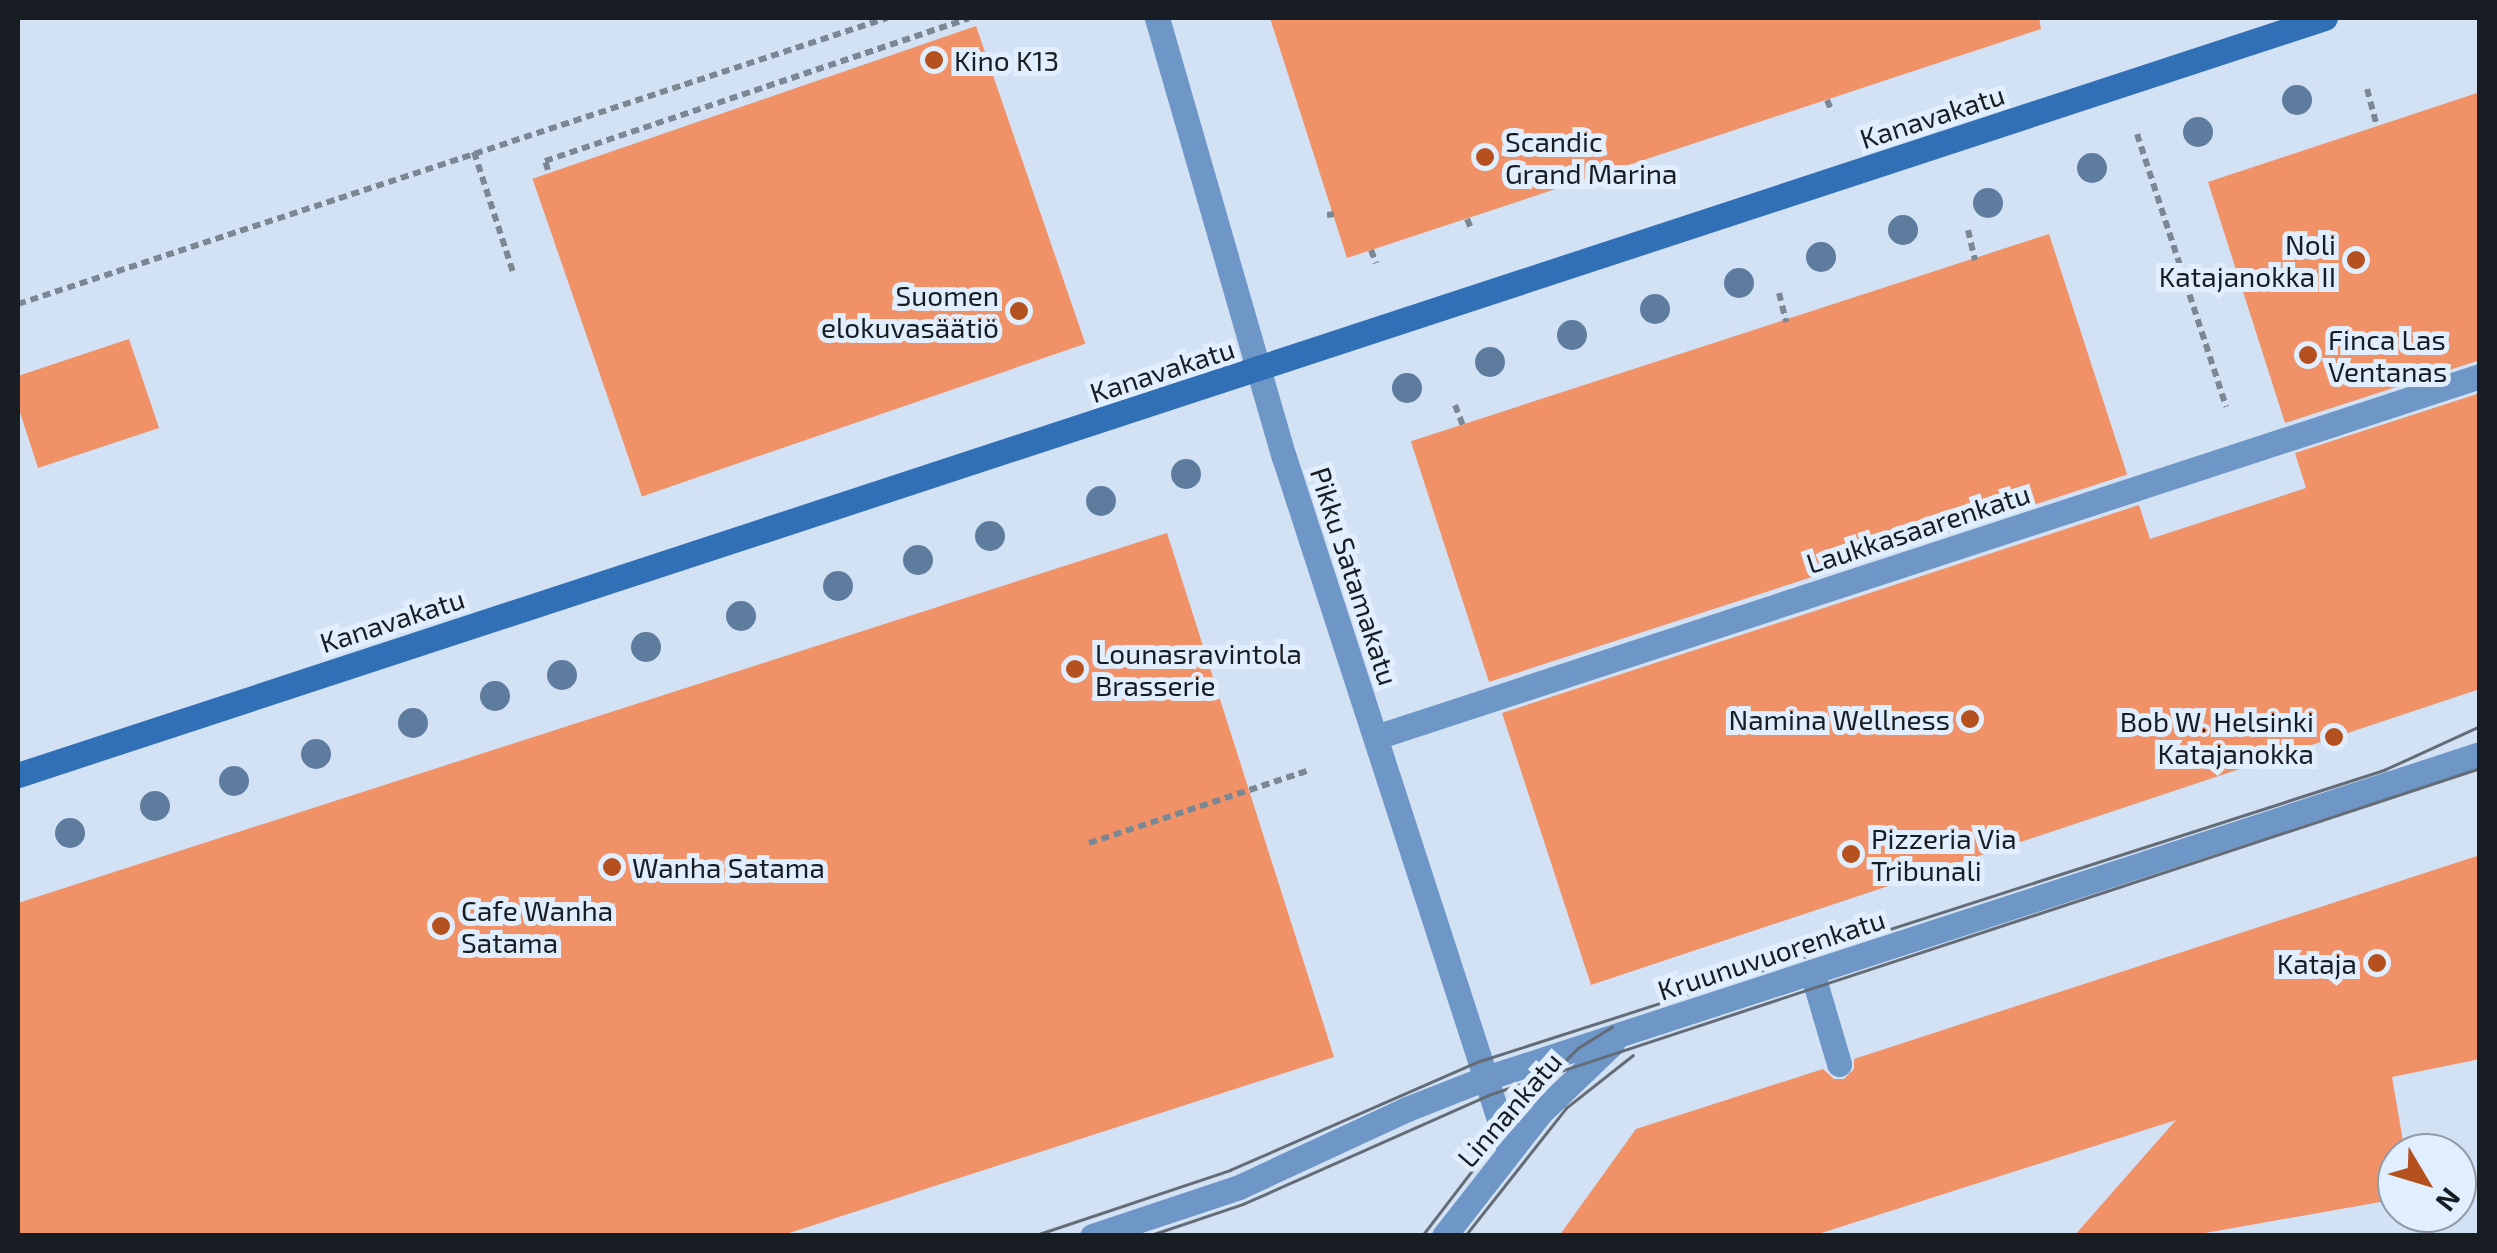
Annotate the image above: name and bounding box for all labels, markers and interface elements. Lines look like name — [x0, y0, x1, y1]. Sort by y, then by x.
place label: Kino K13 — [954, 43, 1059, 77]
marker: Kino K13 — [923, 49, 945, 71]
street label: Kanavakatu — [1856, 77, 2008, 155]
place label: Scandic Grand Marina — [1505, 124, 1677, 190]
marker: Scandic Grand Marina — [1474, 146, 1496, 168]
place label: Noli Katajanokka II — [2159, 227, 2336, 293]
marker: Noli Katajanokka II — [2345, 249, 2367, 271]
place label: Suomen elokuvasäätiö — [821, 278, 999, 344]
marker: Suomen elokuvasäätiö — [1008, 300, 1030, 322]
place label: Finca Las Ventanas — [2328, 322, 2447, 388]
street label: Kanavakatu — [1086, 331, 1238, 409]
marker: Finca Las Ventanas — [2297, 344, 2319, 366]
street label: Pikku Satamakatu — [1304, 463, 1406, 689]
street label: Laukkasaarenkatu — [1802, 476, 2034, 580]
street label: Kanavakatu — [316, 581, 468, 659]
place label: Lounasravintola Brasserie — [1095, 636, 1302, 702]
marker: Lounasravintola Brasserie — [1064, 658, 1086, 680]
place label: Namina Wellness — [1728, 702, 1950, 736]
place label: Bob W. Helsinki Katajanokka — [2119, 704, 2314, 770]
marker: Namina Wellness — [1959, 708, 1981, 730]
marker: Bob W. Helsinki Katajanokka — [2323, 726, 2345, 748]
place label: Pizzeria Via Tribunali — [1871, 821, 2017, 887]
marker: Pizzeria Via Tribunali — [1840, 843, 1862, 865]
place label: Wanha Satama — [632, 850, 825, 884]
marker: Wanha Satama — [601, 856, 623, 878]
place label: Cafe Wanha Satama — [461, 893, 614, 959]
street label: Kruunuvuorenkatu — [1653, 901, 1889, 1007]
marker: Cafe Wanha Satama — [430, 915, 452, 937]
place label: Kataja — [2277, 946, 2357, 980]
marker: Kataja — [2366, 952, 2388, 974]
street label: Linnankatu — [1450, 1044, 1568, 1174]
north arrow — [2377, 1133, 2477, 1233]
text: N — [2429, 1182, 2469, 1219]

